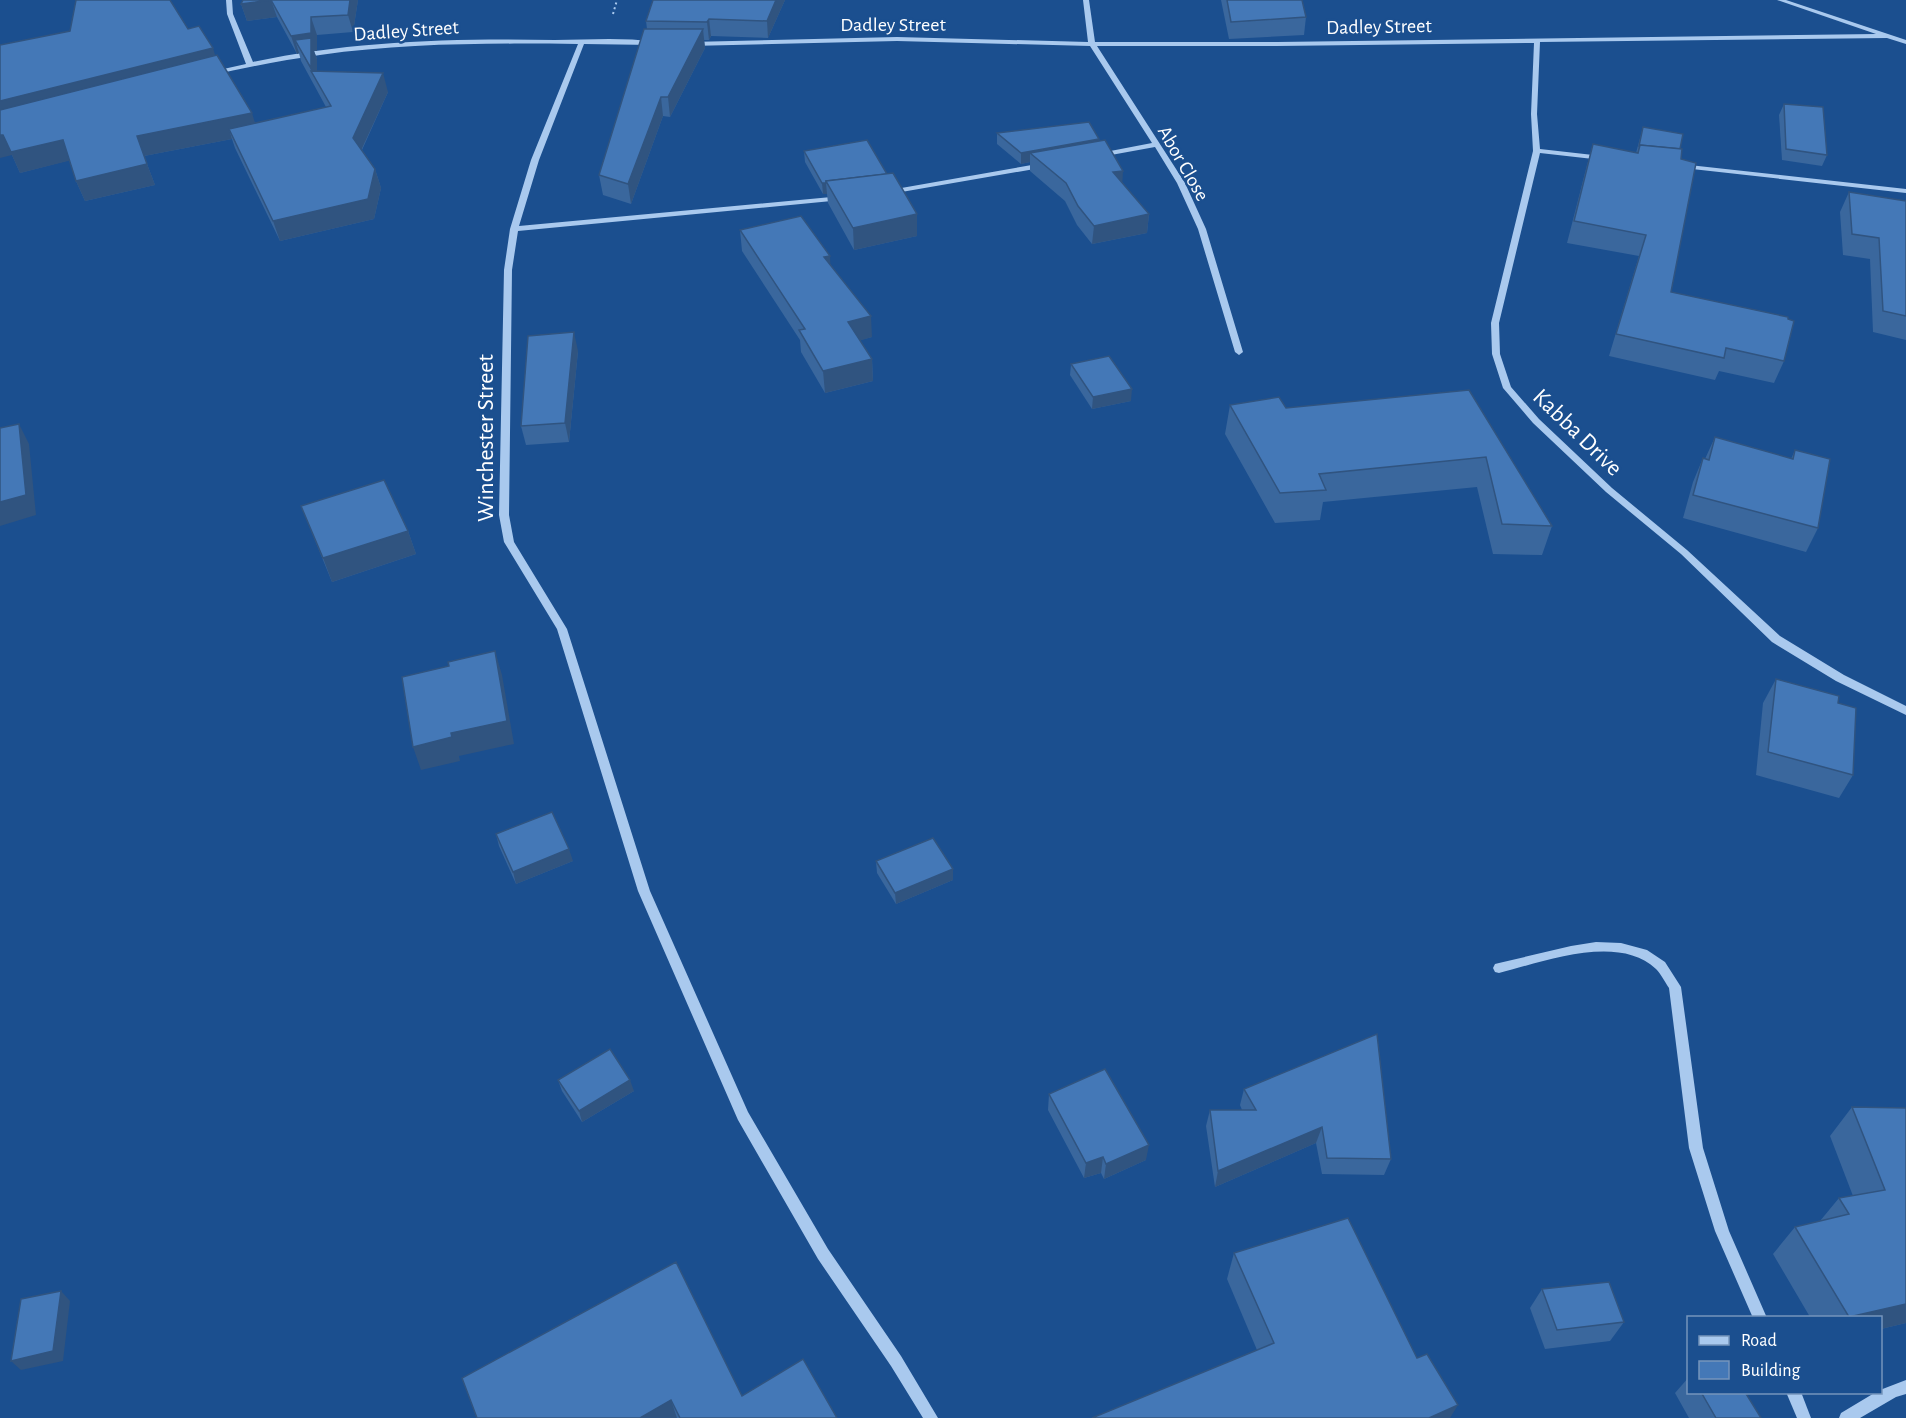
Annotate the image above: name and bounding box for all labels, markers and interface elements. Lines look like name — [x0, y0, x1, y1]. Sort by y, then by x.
street label: Dadley Street — [840, 15, 946, 35]
street label: Dadley Street — [1326, 16, 1433, 38]
street label: Dadley Street — [353, 17, 460, 45]
street label: Abor Close — [1154, 123, 1213, 204]
street label: Winchester Street — [474, 354, 498, 522]
street label: Kabba Drive — [1528, 385, 1627, 481]
legend — [1687, 1316, 1882, 1394]
text: Road — [1741, 1332, 1777, 1350]
text: Building — [1741, 1362, 1801, 1380]

